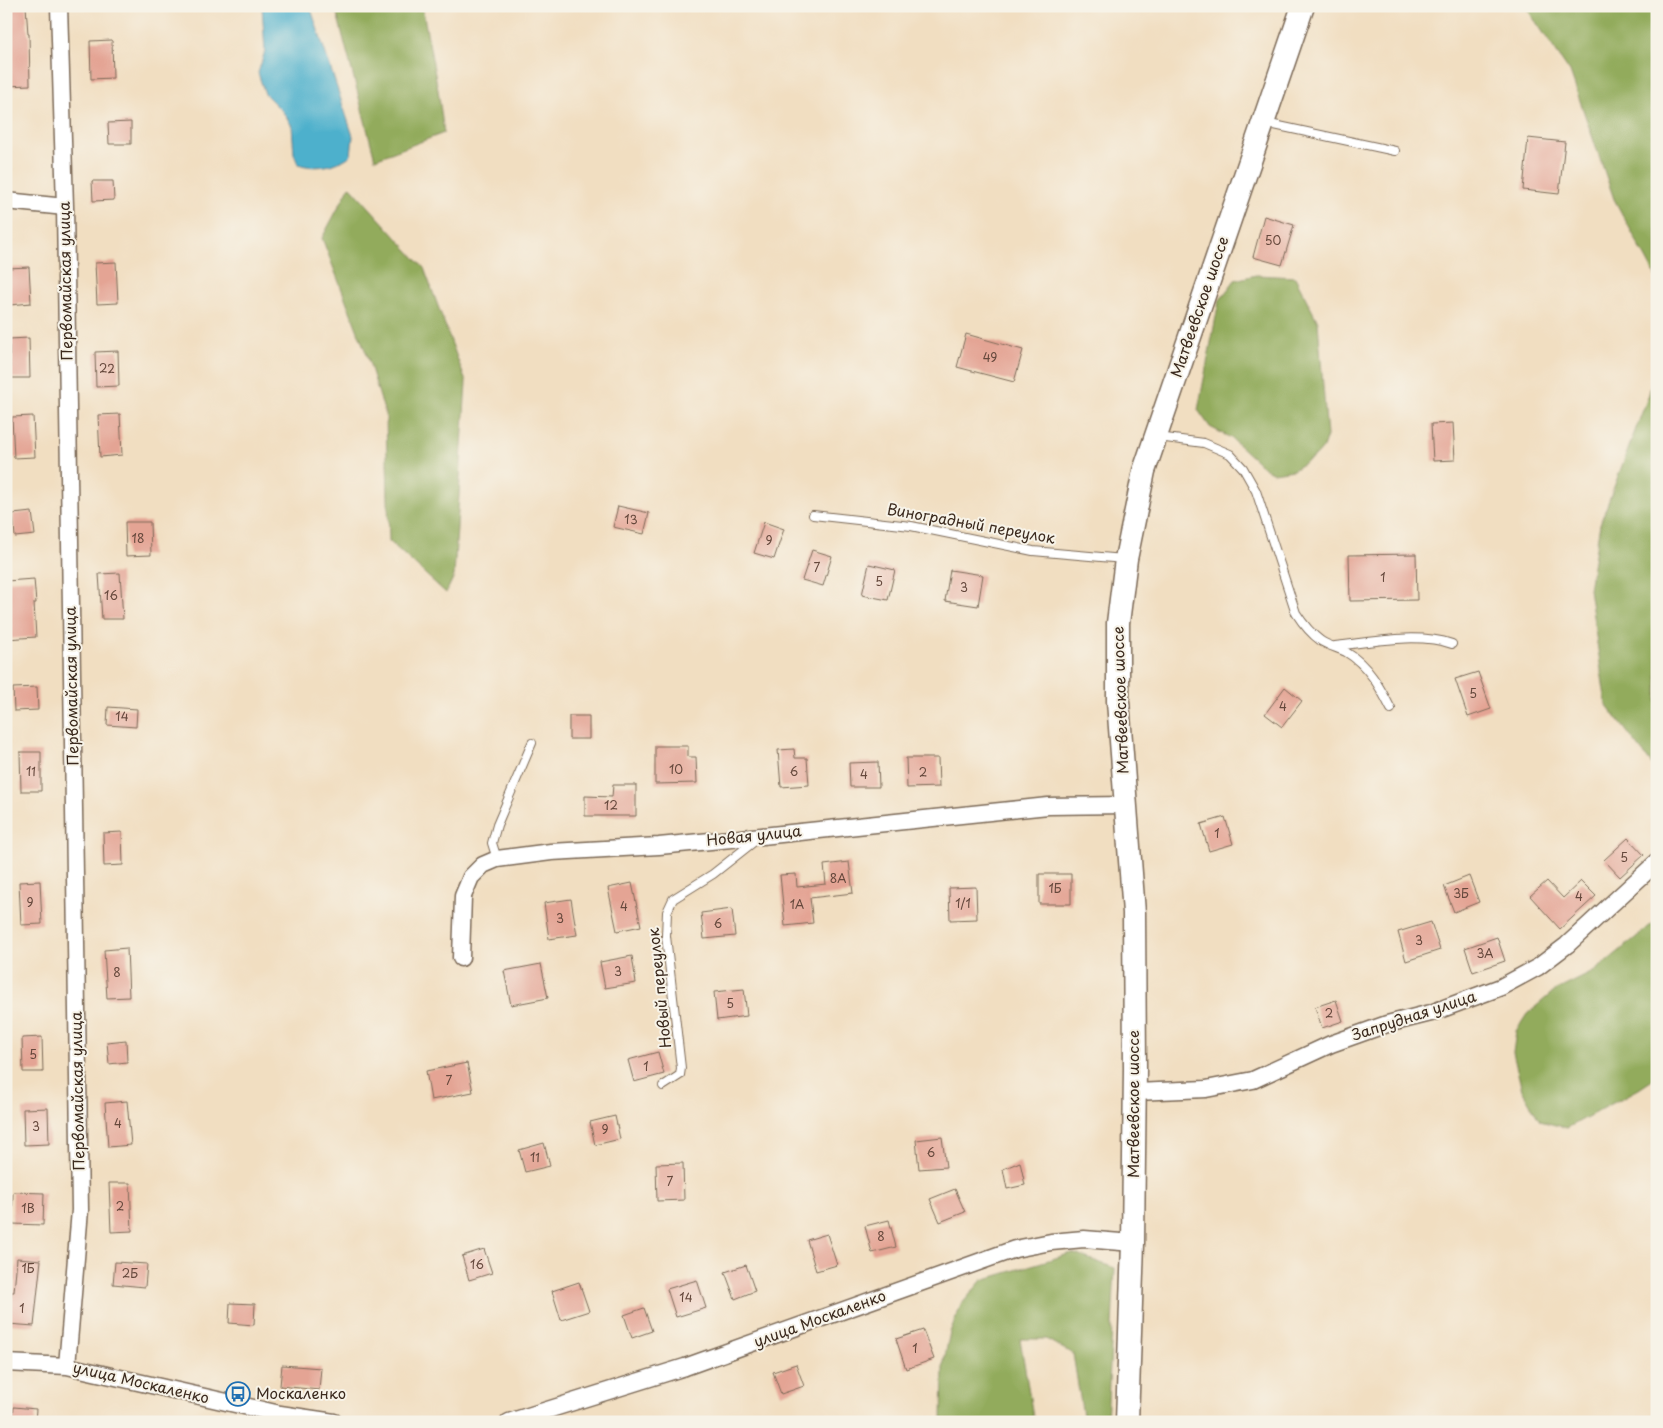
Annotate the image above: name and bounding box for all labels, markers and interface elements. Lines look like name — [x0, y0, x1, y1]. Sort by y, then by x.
street label: Первомайская улица — [52, 201, 77, 361]
house number: 50 — [1265, 231, 1281, 249]
street label: Матвеевское шоссе — [1164, 233, 1234, 380]
house number: 49 — [983, 348, 997, 366]
house number: 22 — [99, 359, 115, 377]
street label: Виноградный переулок — [885, 496, 1057, 549]
house number: 13 — [624, 510, 638, 528]
house number: 18 — [132, 529, 144, 547]
house number: 9 — [765, 531, 773, 549]
house number: 7 — [814, 558, 821, 576]
house number: 1 — [1380, 568, 1386, 586]
house number: 5 — [875, 572, 883, 590]
house number: 3 — [960, 578, 968, 596]
house number: 16 — [104, 586, 118, 604]
street label: Первомайская улица — [58, 606, 83, 766]
street label: Матвеевское шоссе — [1105, 626, 1134, 774]
house number: 5 — [1469, 684, 1477, 702]
house number: 4 — [1279, 697, 1287, 715]
house number: 14 — [115, 707, 129, 725]
house number: 10 — [669, 760, 683, 778]
house number: 11 — [26, 762, 36, 780]
house number: 6 — [790, 762, 798, 780]
house number: 2 — [919, 763, 927, 781]
house number: 4 — [860, 765, 868, 783]
house number: 12 — [604, 796, 618, 814]
street label: Новая улица — [705, 818, 803, 851]
house number: 1 — [1214, 824, 1220, 842]
house number: 5 — [1620, 848, 1628, 866]
house number: 8А — [830, 869, 846, 887]
house number: 1Б — [1048, 879, 1062, 897]
house number: 3Б — [1453, 884, 1469, 902]
house number: 4 — [1575, 887, 1583, 905]
house number: 9 — [26, 893, 34, 911]
house number: 1/1 — [955, 894, 971, 912]
house number: 1А — [790, 895, 804, 913]
house number: 4 — [620, 897, 628, 915]
house number: 3 — [556, 909, 564, 927]
house number: 6 — [714, 914, 722, 932]
street label: Новый переулок — [641, 927, 676, 1049]
house number: 3 — [1415, 931, 1423, 949]
house number: 3А — [1476, 944, 1494, 962]
house number: 3 — [614, 962, 622, 980]
house number: 8 — [113, 963, 121, 981]
street label: Запрудная улица — [1348, 983, 1479, 1046]
house number: 5 — [726, 994, 734, 1012]
house number: 2 — [1325, 1004, 1333, 1022]
street label: Первомайская улица — [64, 1011, 89, 1171]
street label: Матвеевское шоссе — [1121, 1030, 1144, 1178]
house number: 5 — [29, 1045, 37, 1063]
house number: 1 — [643, 1057, 649, 1075]
house number: 7 — [446, 1071, 453, 1089]
house number: 4 — [114, 1114, 122, 1132]
house number: 3 — [32, 1117, 40, 1135]
house number: 9 — [601, 1120, 609, 1138]
house number: 6 — [927, 1143, 935, 1161]
house number: 11 — [530, 1148, 540, 1166]
house number: 7 — [667, 1172, 674, 1190]
house number: 2 — [116, 1197, 124, 1215]
house number: 1В — [21, 1199, 35, 1217]
house number: 8 — [877, 1227, 885, 1245]
house number: 16 — [470, 1255, 484, 1273]
house number: 1Б — [21, 1259, 35, 1277]
house number: 2Б — [122, 1264, 138, 1282]
street label: улица Москаленко — [750, 1283, 889, 1352]
house number: 14 — [679, 1288, 693, 1306]
house number: 1 — [19, 1299, 25, 1317]
house number: 1 — [912, 1339, 918, 1357]
street label: улица Москаленко — [71, 1355, 212, 1408]
bus stop icon: Москаленко — [225, 1381, 251, 1407]
place label: Москаленко — [256, 1381, 346, 1404]

